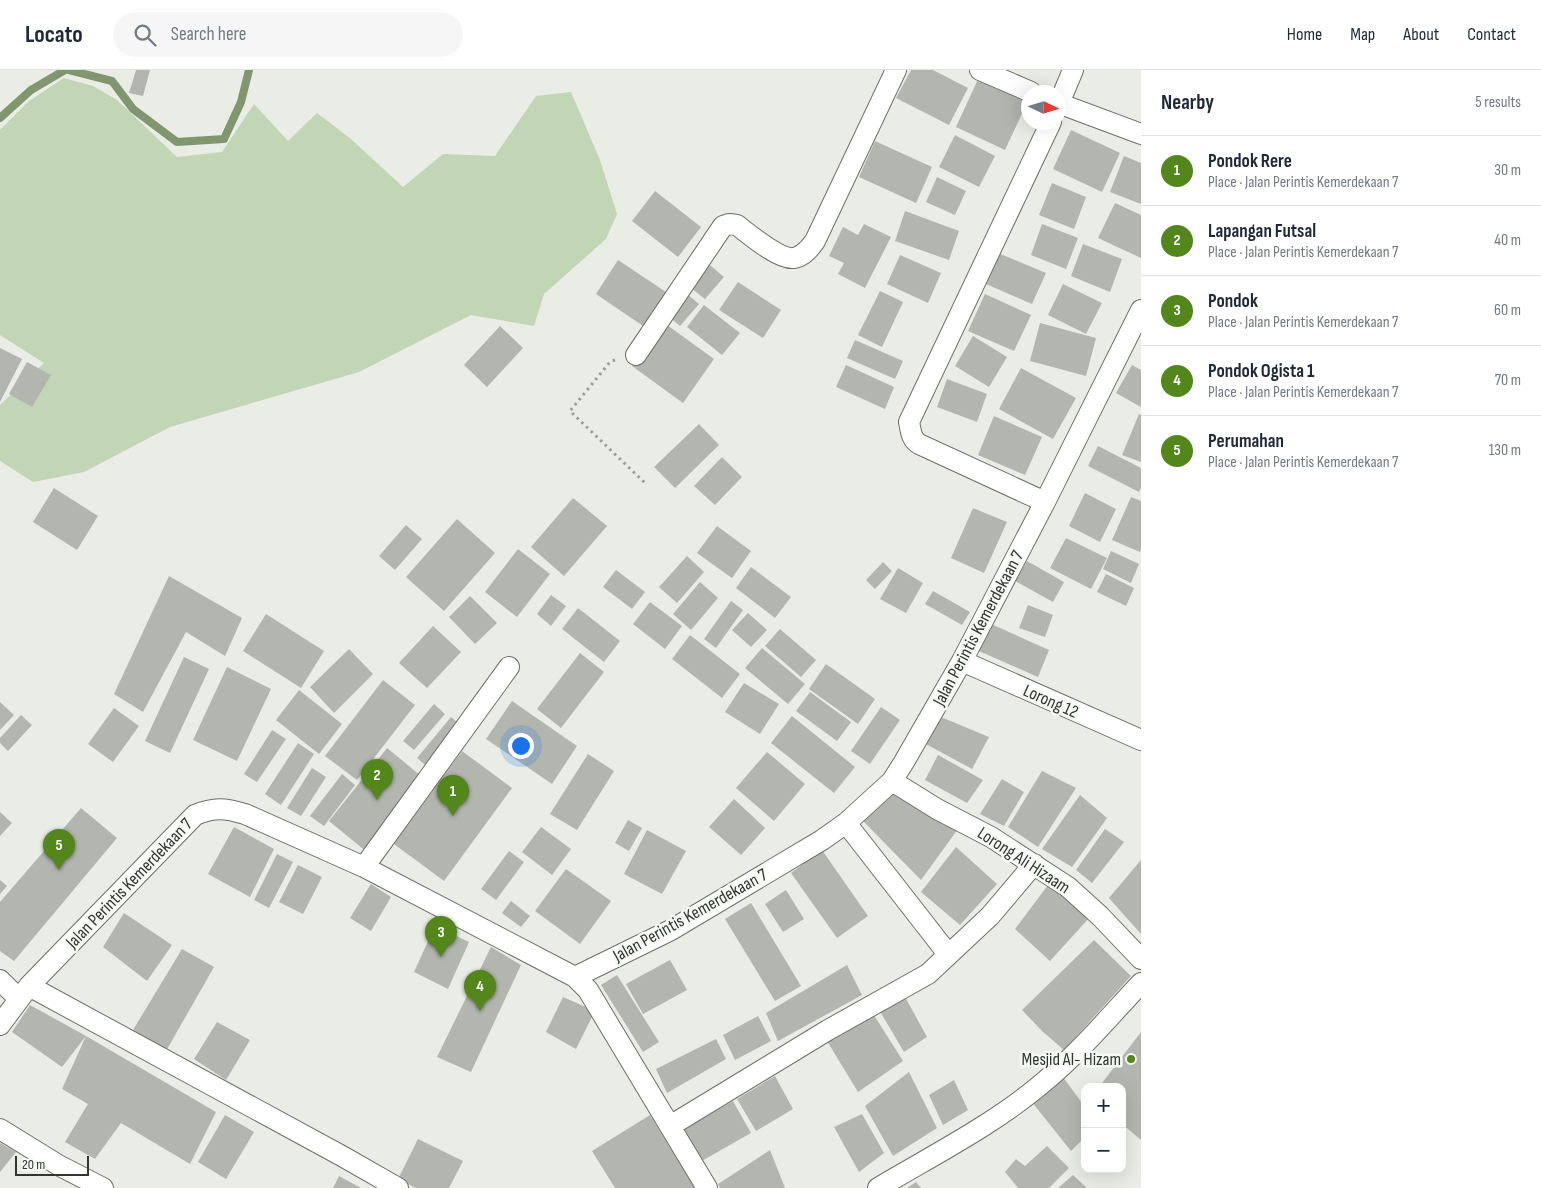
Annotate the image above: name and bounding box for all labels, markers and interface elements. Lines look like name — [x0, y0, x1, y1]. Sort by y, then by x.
search box — [113, 12, 463, 57]
text: Locato — [25, 20, 83, 49]
icon: search — [131, 21, 159, 49]
text: Search here — [171, 23, 246, 46]
text: Home — [1287, 24, 1322, 45]
text: Map — [1350, 24, 1375, 45]
text: About — [1403, 24, 1439, 45]
text: Contact — [1467, 24, 1516, 45]
north arrow — [1021, 85, 1066, 130]
text: Nearby — [1161, 90, 1214, 115]
text: 5 results — [1475, 93, 1521, 112]
text: Pondok Rere — [1208, 150, 1292, 173]
text: 1 — [1174, 161, 1180, 180]
text: 30 m — [1494, 161, 1521, 180]
text: Place · Jalan Perintis Kemerdekaan 7 — [1208, 173, 1399, 192]
text: Lapangan Futsal — [1208, 220, 1316, 243]
text: 2 — [1173, 231, 1181, 250]
text: 40 m — [1494, 231, 1521, 250]
text: Place · Jalan Perintis Kemerdekaan 7 — [1208, 243, 1399, 262]
text: Pondok — [1208, 290, 1258, 313]
text: 3 — [1173, 301, 1181, 320]
text: 60 m — [1494, 301, 1521, 320]
text: Place · Jalan Perintis Kemerdekaan 7 — [1208, 313, 1399, 332]
text: Pondok Ogista 1 — [1208, 360, 1314, 383]
text: 4 — [1173, 371, 1181, 390]
text: 70 m — [1495, 371, 1521, 390]
text: Place · Jalan Perintis Kemerdekaan 7 — [1208, 383, 1399, 402]
text: Perumahan — [1208, 430, 1284, 453]
text: 5 — [1173, 441, 1181, 460]
text: 130 m — [1489, 441, 1521, 460]
text: Place · Jalan Perintis Kemerdekaan 7 — [1208, 453, 1399, 472]
street label: Jalan Perintis Kemerdekaan 7 — [928, 546, 1029, 710]
street label: Lorong 12 — [1020, 680, 1082, 723]
your location — [508, 733, 534, 759]
pin: 2 — [361, 759, 393, 800]
pin: 1 — [437, 775, 469, 816]
street label: Jalan Perintis Kemerdekaan 7 — [61, 813, 197, 954]
street label: Lorong Ali Hizaam — [973, 823, 1074, 898]
pin: 5 — [43, 829, 75, 870]
street label: Jalan Perintis Kemerdekaan 7 — [609, 864, 772, 967]
pin: 3 — [425, 916, 457, 957]
pin: 4 — [464, 970, 496, 1011]
place label: Mesjid Al- Hizam — [1021, 1049, 1121, 1070]
marker: Mesjid Al- Hizam — [1125, 1053, 1137, 1065]
map controls — [1081, 1083, 1126, 1173]
button: + — [1081, 1083, 1126, 1128]
button: − — [1081, 1128, 1126, 1173]
scale bar — [15, 1153, 89, 1176]
text: 20 m — [22, 1156, 45, 1173]

